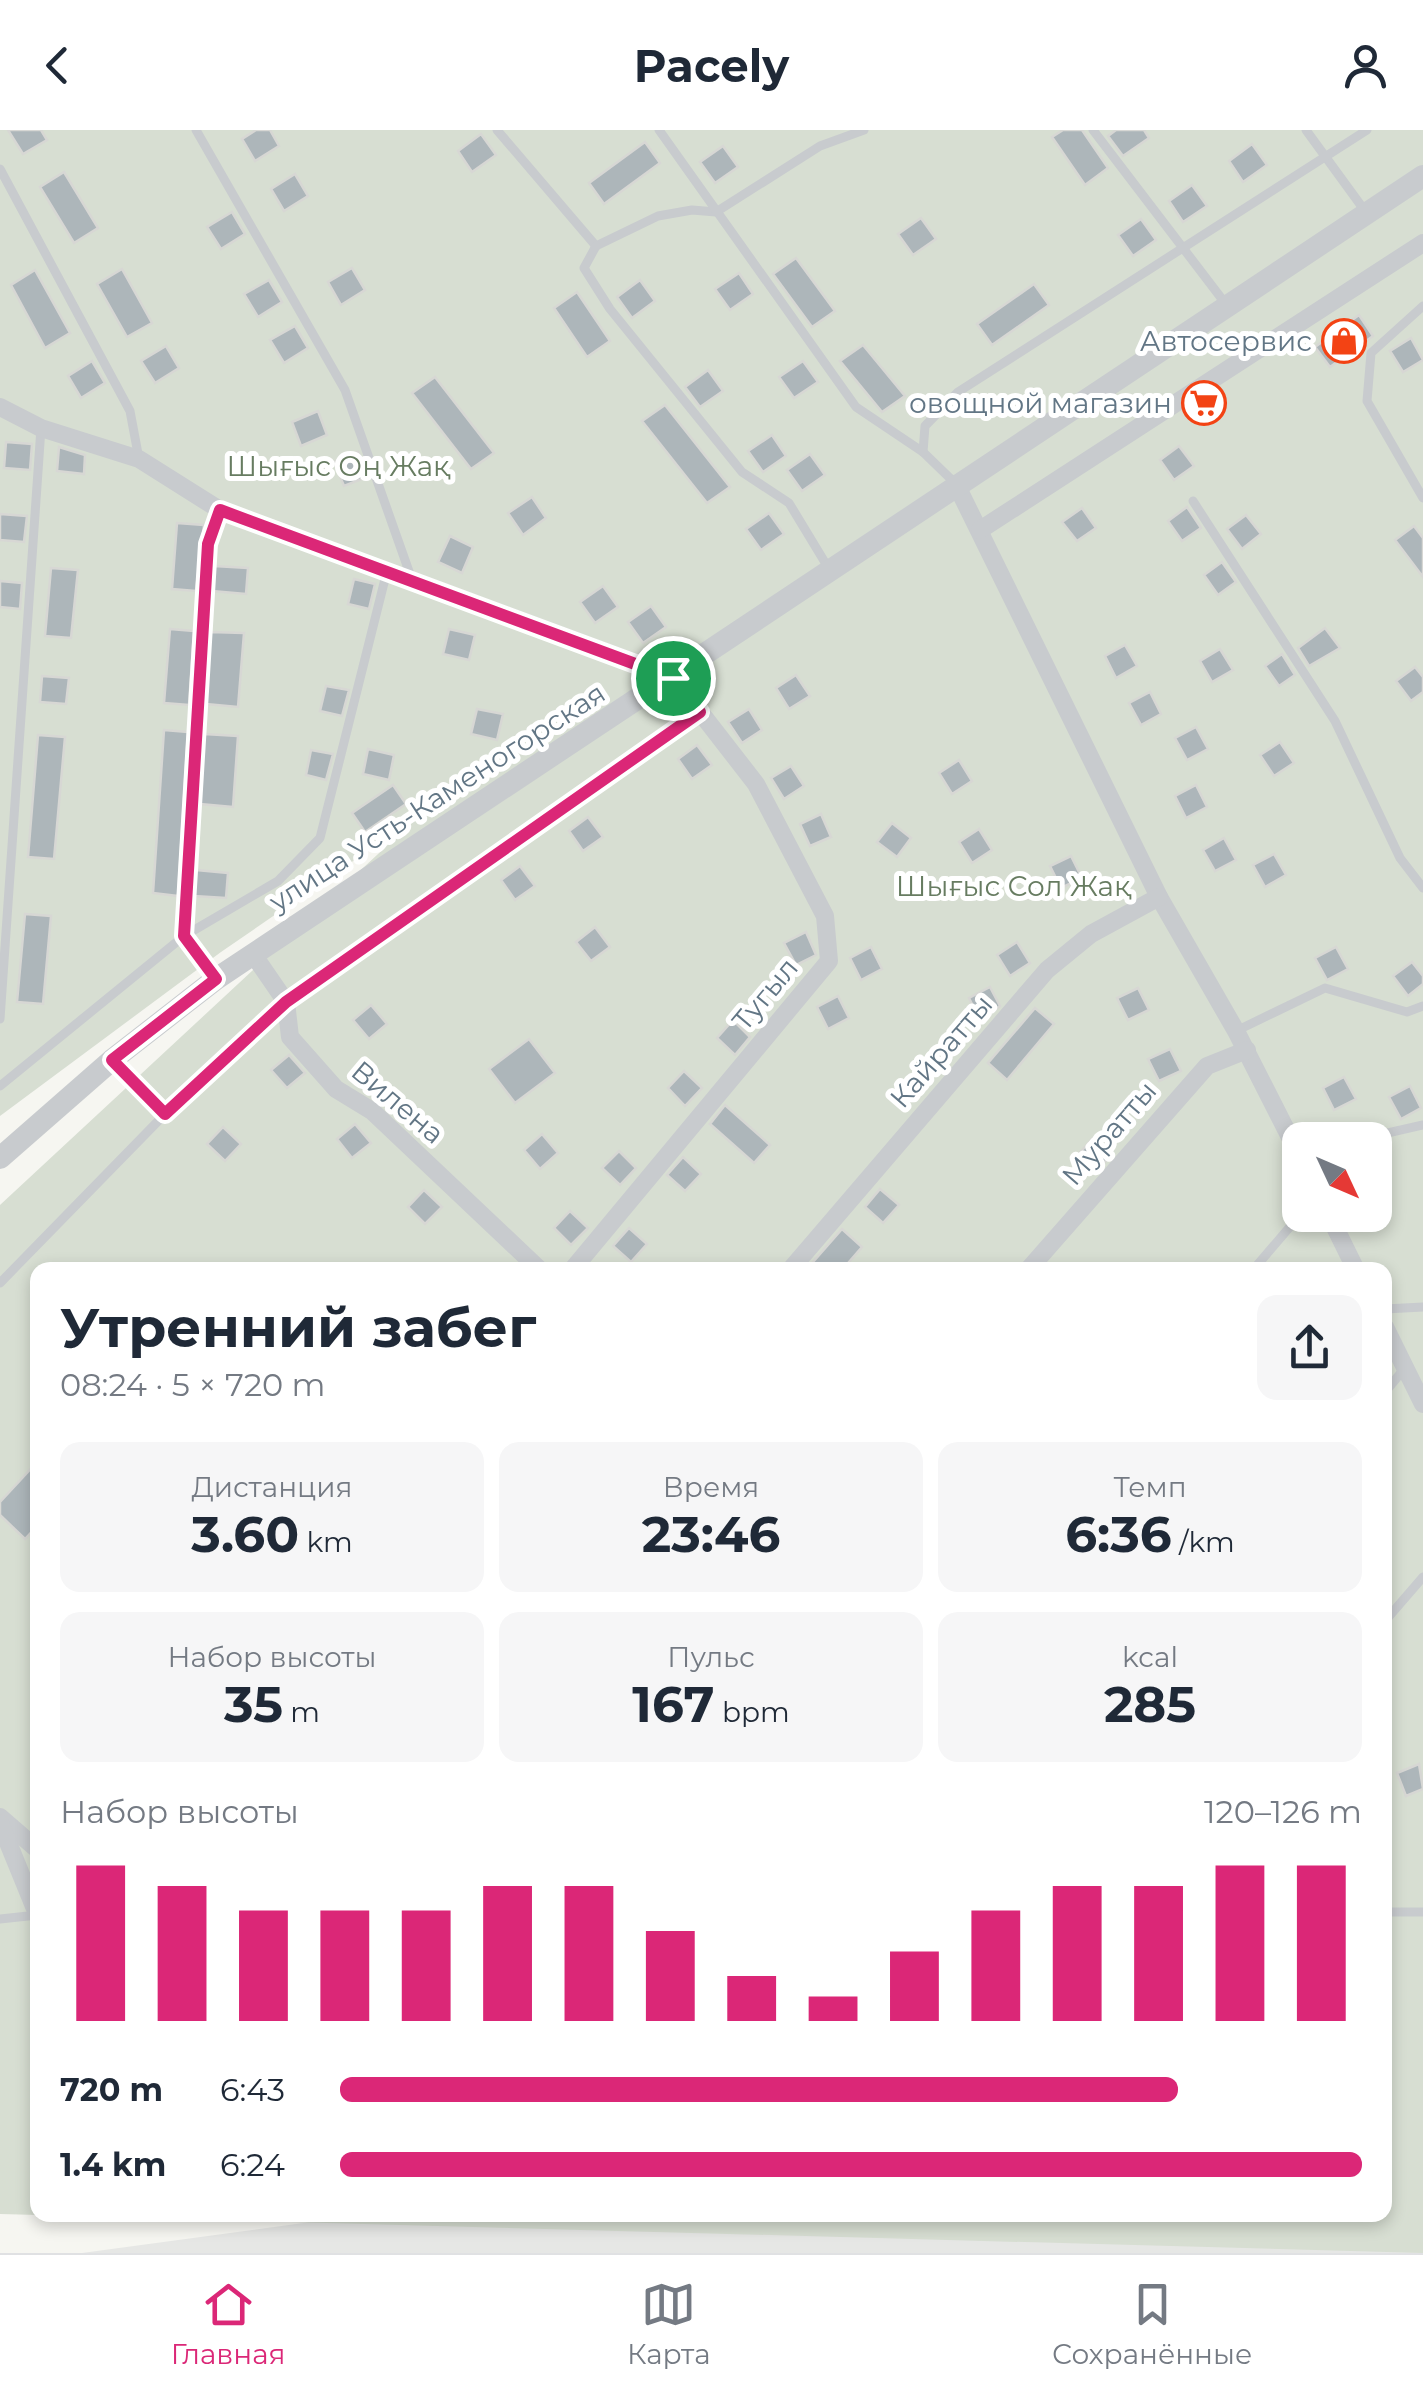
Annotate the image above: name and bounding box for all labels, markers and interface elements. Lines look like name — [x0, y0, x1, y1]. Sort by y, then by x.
icon: back — [30, 38, 85, 93]
text: Pacely — [634, 38, 789, 93]
icon: person — [1338, 38, 1393, 93]
shop icon: Автосервис — [1321, 318, 1367, 364]
place label: Автосервис — [1140, 324, 1312, 358]
supermarket icon: овощной магазин — [1181, 380, 1227, 426]
place label: овощной магазин — [909, 386, 1172, 420]
park label: Шығыс Оң Жақ — [227, 449, 451, 483]
pin — [631, 636, 716, 721]
icon: arrive — [646, 651, 701, 706]
street label: улица Усть-Каменогорская — [262, 676, 611, 919]
park label: Шығыс Сол Жақ — [896, 869, 1132, 903]
street label: Тугыл — [725, 951, 805, 1037]
street label: Кайратты — [883, 987, 999, 1115]
street label: Вилена — [345, 1053, 451, 1151]
street label: Муратты — [1055, 1074, 1163, 1192]
north arrow — [1282, 1122, 1392, 1232]
map controls — [1282, 1122, 1392, 1232]
text: Утренний забег — [60, 1294, 536, 1361]
button: share — [1257, 1295, 1362, 1400]
text: 08:24 · 5 × 720 m — [60, 1365, 326, 1404]
text: Дистанция — [192, 1470, 352, 1504]
text: Время — [663, 1470, 759, 1504]
text: Темп — [1113, 1470, 1187, 1504]
text: 3.60 — [191, 1504, 299, 1565]
text: 23:46 — [642, 1504, 780, 1565]
text: 6:36 — [1065, 1504, 1172, 1565]
text: km — [299, 1525, 353, 1559]
text: /km — [1172, 1525, 1235, 1559]
text: Набор высоты — [167, 1640, 377, 1674]
text: Пульс — [667, 1640, 755, 1674]
text: kcal — [1122, 1640, 1178, 1674]
text: 35 — [224, 1674, 283, 1735]
text: 167 — [632, 1674, 715, 1735]
text: 285 — [1104, 1674, 1196, 1735]
text: m — [283, 1695, 320, 1729]
text: bpm — [715, 1695, 790, 1729]
text: Набор высоты — [60, 1792, 299, 1831]
text: 120–126 m — [1204, 1792, 1362, 1831]
text: 720 m — [60, 2070, 163, 2109]
text: 6:43 — [220, 2070, 285, 2109]
text: 1.4 km — [60, 2145, 166, 2184]
text: 6:24 — [220, 2145, 285, 2184]
tab: Главная — [171, 2277, 286, 2371]
tab: Карта — [627, 2277, 711, 2371]
tab: Сохранённые — [1052, 2277, 1252, 2371]

